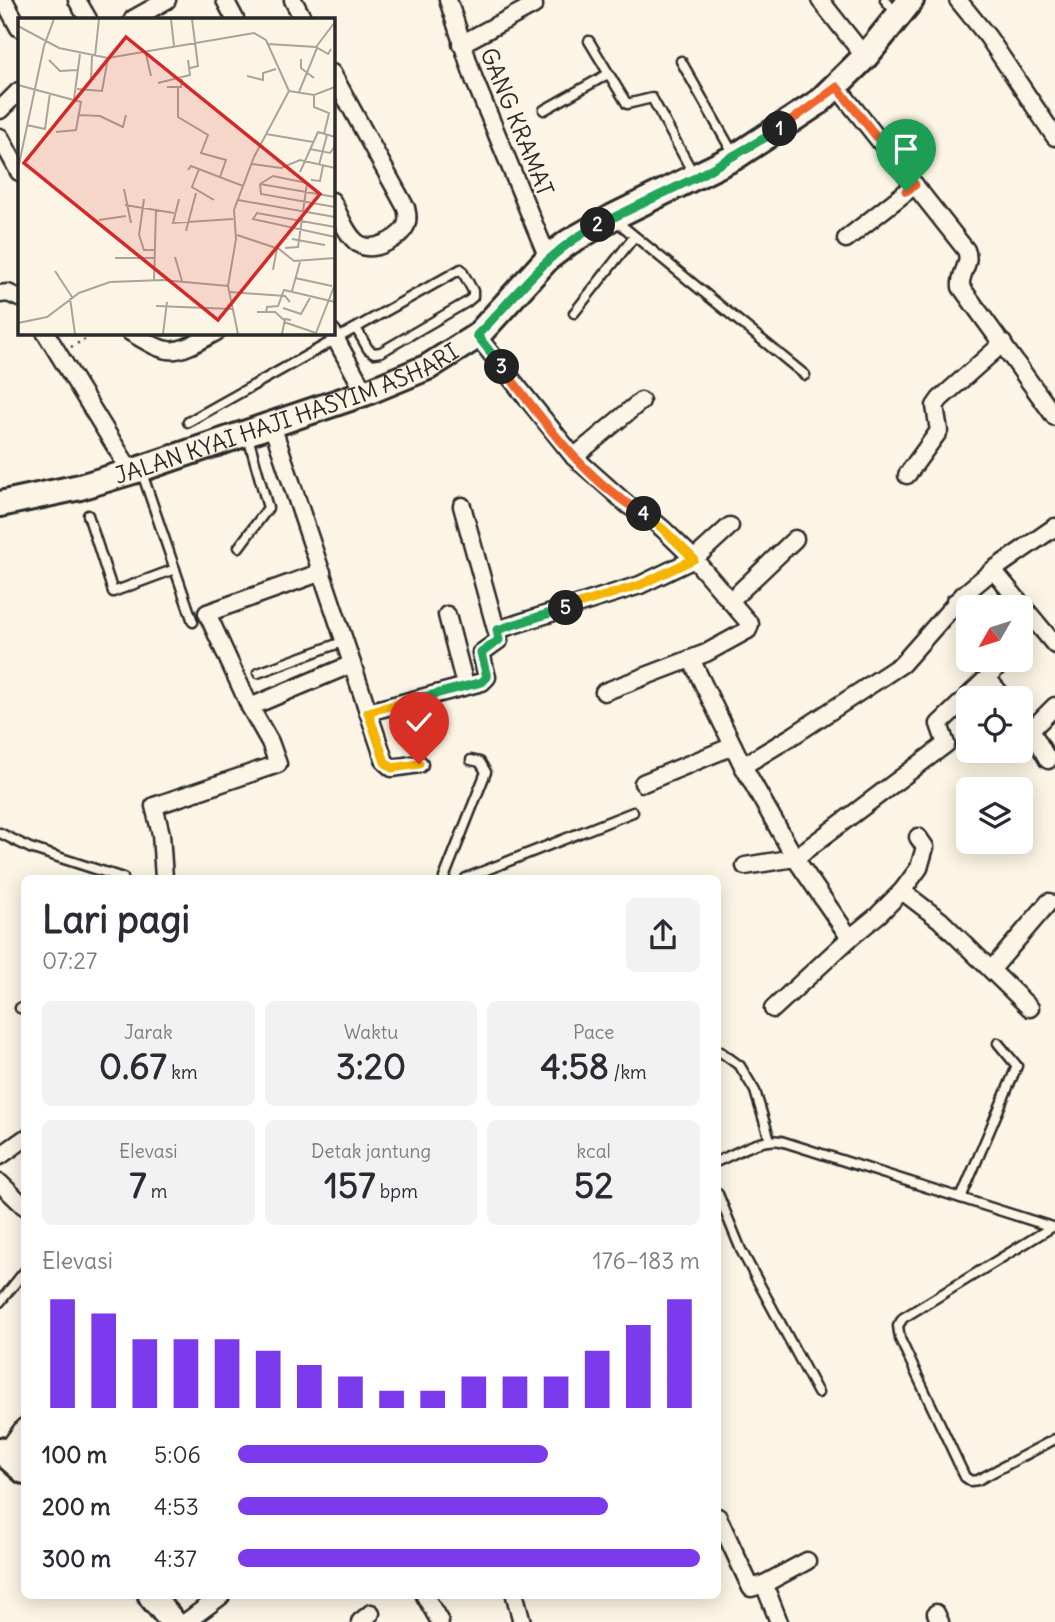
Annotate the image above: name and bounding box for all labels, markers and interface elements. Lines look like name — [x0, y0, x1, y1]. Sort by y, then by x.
inset map — [18, 18, 334, 334]
street label: GANG KRAMAT — [475, 43, 560, 200]
pin: 1 — [762, 111, 798, 146]
text: 1 — [776, 116, 783, 140]
pin — [876, 119, 936, 191]
icon: arrive — [887, 130, 925, 168]
pin: 2 — [580, 208, 616, 243]
text: 2 — [592, 212, 603, 236]
street label: JALAN KYAI HAJI HASYIM ASHARI — [111, 337, 464, 490]
pin: 3 — [484, 350, 520, 384]
text: 3 — [496, 354, 507, 378]
pin: 4 — [626, 496, 662, 532]
text: 4 — [638, 501, 649, 525]
pin: 5 — [548, 590, 584, 626]
text: 5 — [560, 595, 571, 619]
north arrow — [956, 595, 1032, 672]
map controls — [956, 595, 1033, 854]
button: locate — [956, 686, 1033, 763]
pin — [389, 692, 449, 764]
icon: check — [400, 703, 438, 741]
button: layers — [956, 777, 1033, 854]
text: Lari pagi — [42, 896, 190, 943]
button: share — [626, 898, 700, 972]
text: 07:27 — [42, 946, 97, 975]
text: Jarak — [124, 1020, 173, 1044]
text: Waktu — [344, 1020, 398, 1044]
text: Pace — [573, 1020, 614, 1044]
text: 0.67 — [99, 1044, 167, 1088]
text: 3:20 — [336, 1044, 406, 1088]
text: 4:58 — [541, 1044, 609, 1088]
text: km — [167, 1060, 198, 1084]
text: /km — [609, 1060, 647, 1084]
text: Elevasi — [119, 1139, 178, 1163]
text: Detak jantung — [311, 1139, 431, 1163]
text: kcal — [577, 1139, 611, 1163]
text: 7 — [129, 1163, 146, 1207]
text: 157 — [324, 1163, 375, 1207]
text: 52 — [574, 1163, 613, 1207]
text: m — [146, 1179, 168, 1203]
text: bpm — [375, 1179, 418, 1203]
text: Elevasi — [42, 1246, 113, 1275]
text: 176–183 m — [592, 1246, 700, 1275]
text: 100 m — [42, 1440, 107, 1469]
text: 5:06 — [154, 1440, 201, 1469]
text: 200 m — [42, 1492, 111, 1521]
text: 4:53 — [154, 1492, 199, 1521]
text: 300 m — [42, 1544, 111, 1573]
text: 4:37 — [154, 1544, 197, 1573]

